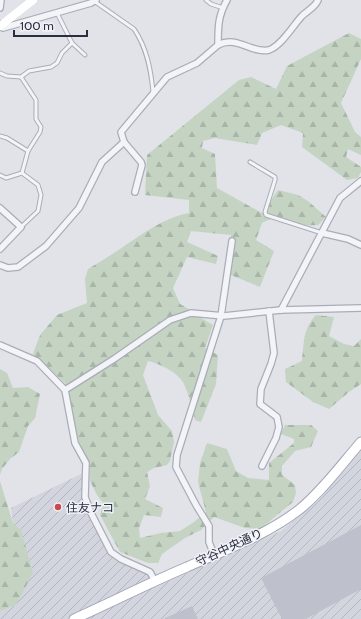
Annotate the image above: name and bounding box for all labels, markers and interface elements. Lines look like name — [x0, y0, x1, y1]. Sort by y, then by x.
scale bar — [14, 12, 87, 38]
text: 100 m — [20, 18, 54, 33]
place label: 住友ナコ — [66, 500, 114, 515]
marker: 住友ナコ — [53, 502, 63, 512]
street label: 守谷中央通り — [193, 525, 265, 569]

